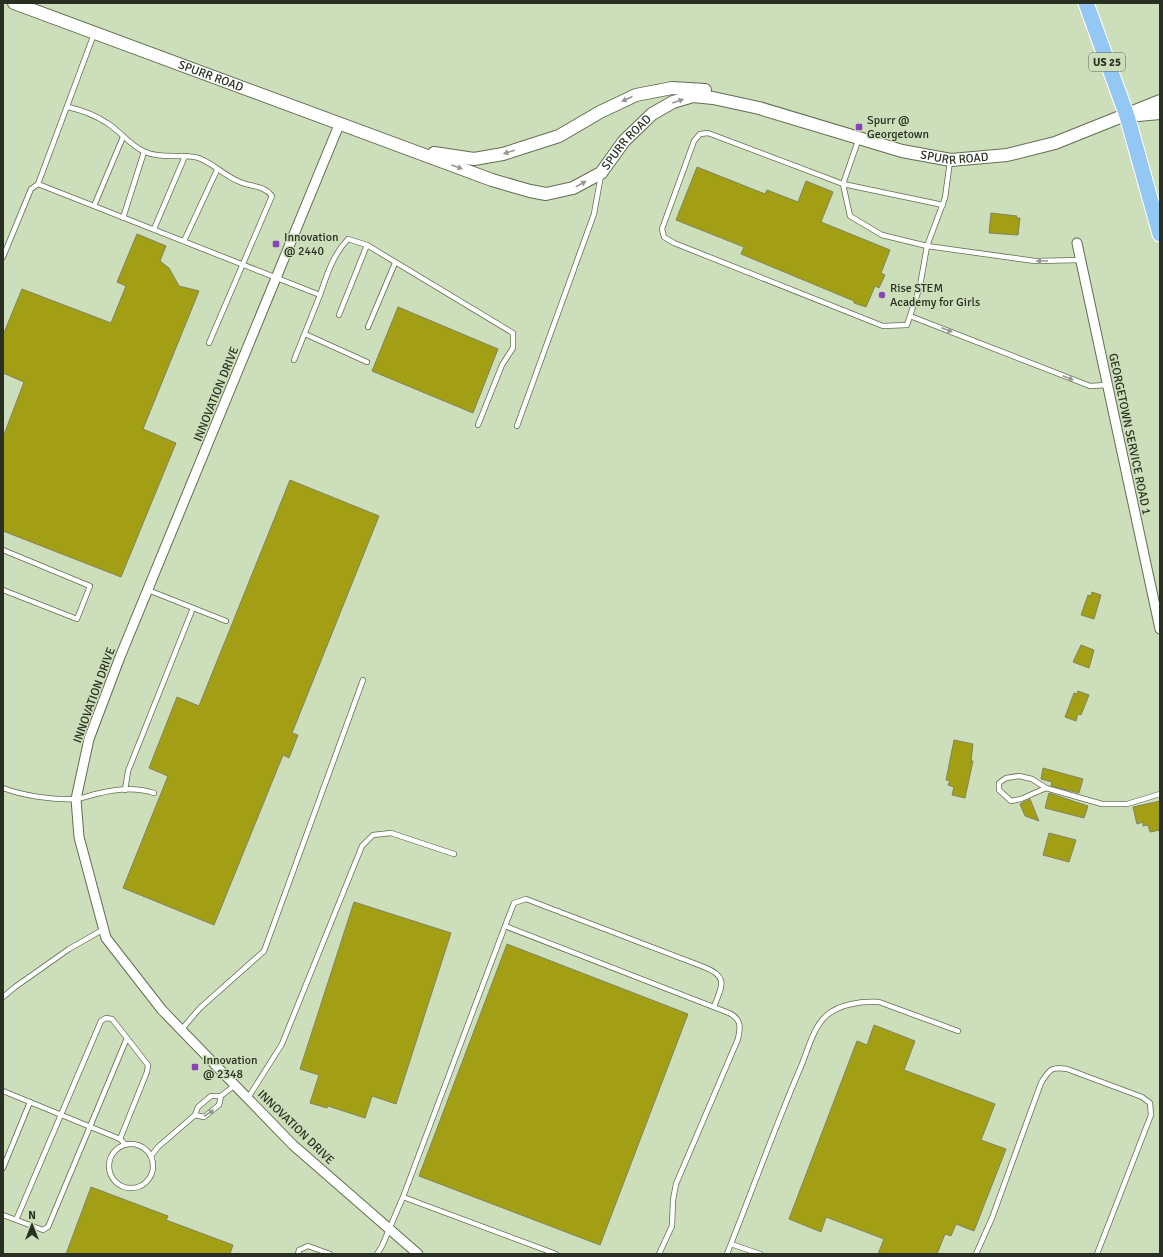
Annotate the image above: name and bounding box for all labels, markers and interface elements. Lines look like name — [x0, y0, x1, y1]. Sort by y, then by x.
road number: US 25 — [1089, 53, 1125, 71]
street label: SPURR ROAD — [176, 57, 246, 95]
one-way arrow — [620, 97, 632, 103]
one-way arrow — [672, 98, 684, 104]
street label: SPURR ROAD — [599, 112, 655, 173]
place label: Spurr @ Georgetown — [867, 113, 929, 142]
marker: Spurr @ Georgetown — [854, 122, 864, 132]
street label: SPURR ROAD — [919, 148, 989, 168]
one-way arrow — [502, 149, 514, 155]
one-way arrow — [451, 165, 463, 171]
one-way arrow — [575, 181, 587, 187]
place label: Innovation @ 2440 — [284, 230, 338, 259]
marker: Innovation @ 2440 — [271, 239, 281, 249]
one-way arrow — [1035, 258, 1048, 264]
place label: Rise STEM Academy for Girls — [890, 281, 980, 310]
marker: Rise STEM Academy for Girls — [877, 290, 887, 300]
one-way arrow — [941, 328, 953, 334]
street label: INNOVATION DRIVE — [191, 344, 242, 444]
street label: GEORGETOWN SERVICE ROAD 1 — [1105, 352, 1154, 516]
one-way arrow — [1062, 375, 1074, 381]
street label: INNOVATION DRIVE — [70, 645, 119, 745]
place label: Innovation @ 2348 — [203, 1053, 257, 1082]
marker: Innovation @ 2348 — [190, 1062, 200, 1072]
street label: INNOVATION DRIVE — [254, 1087, 337, 1168]
one-way arrow — [203, 1109, 214, 1116]
north arrow — [12, 1205, 52, 1245]
text: N — [28, 1209, 36, 1222]

